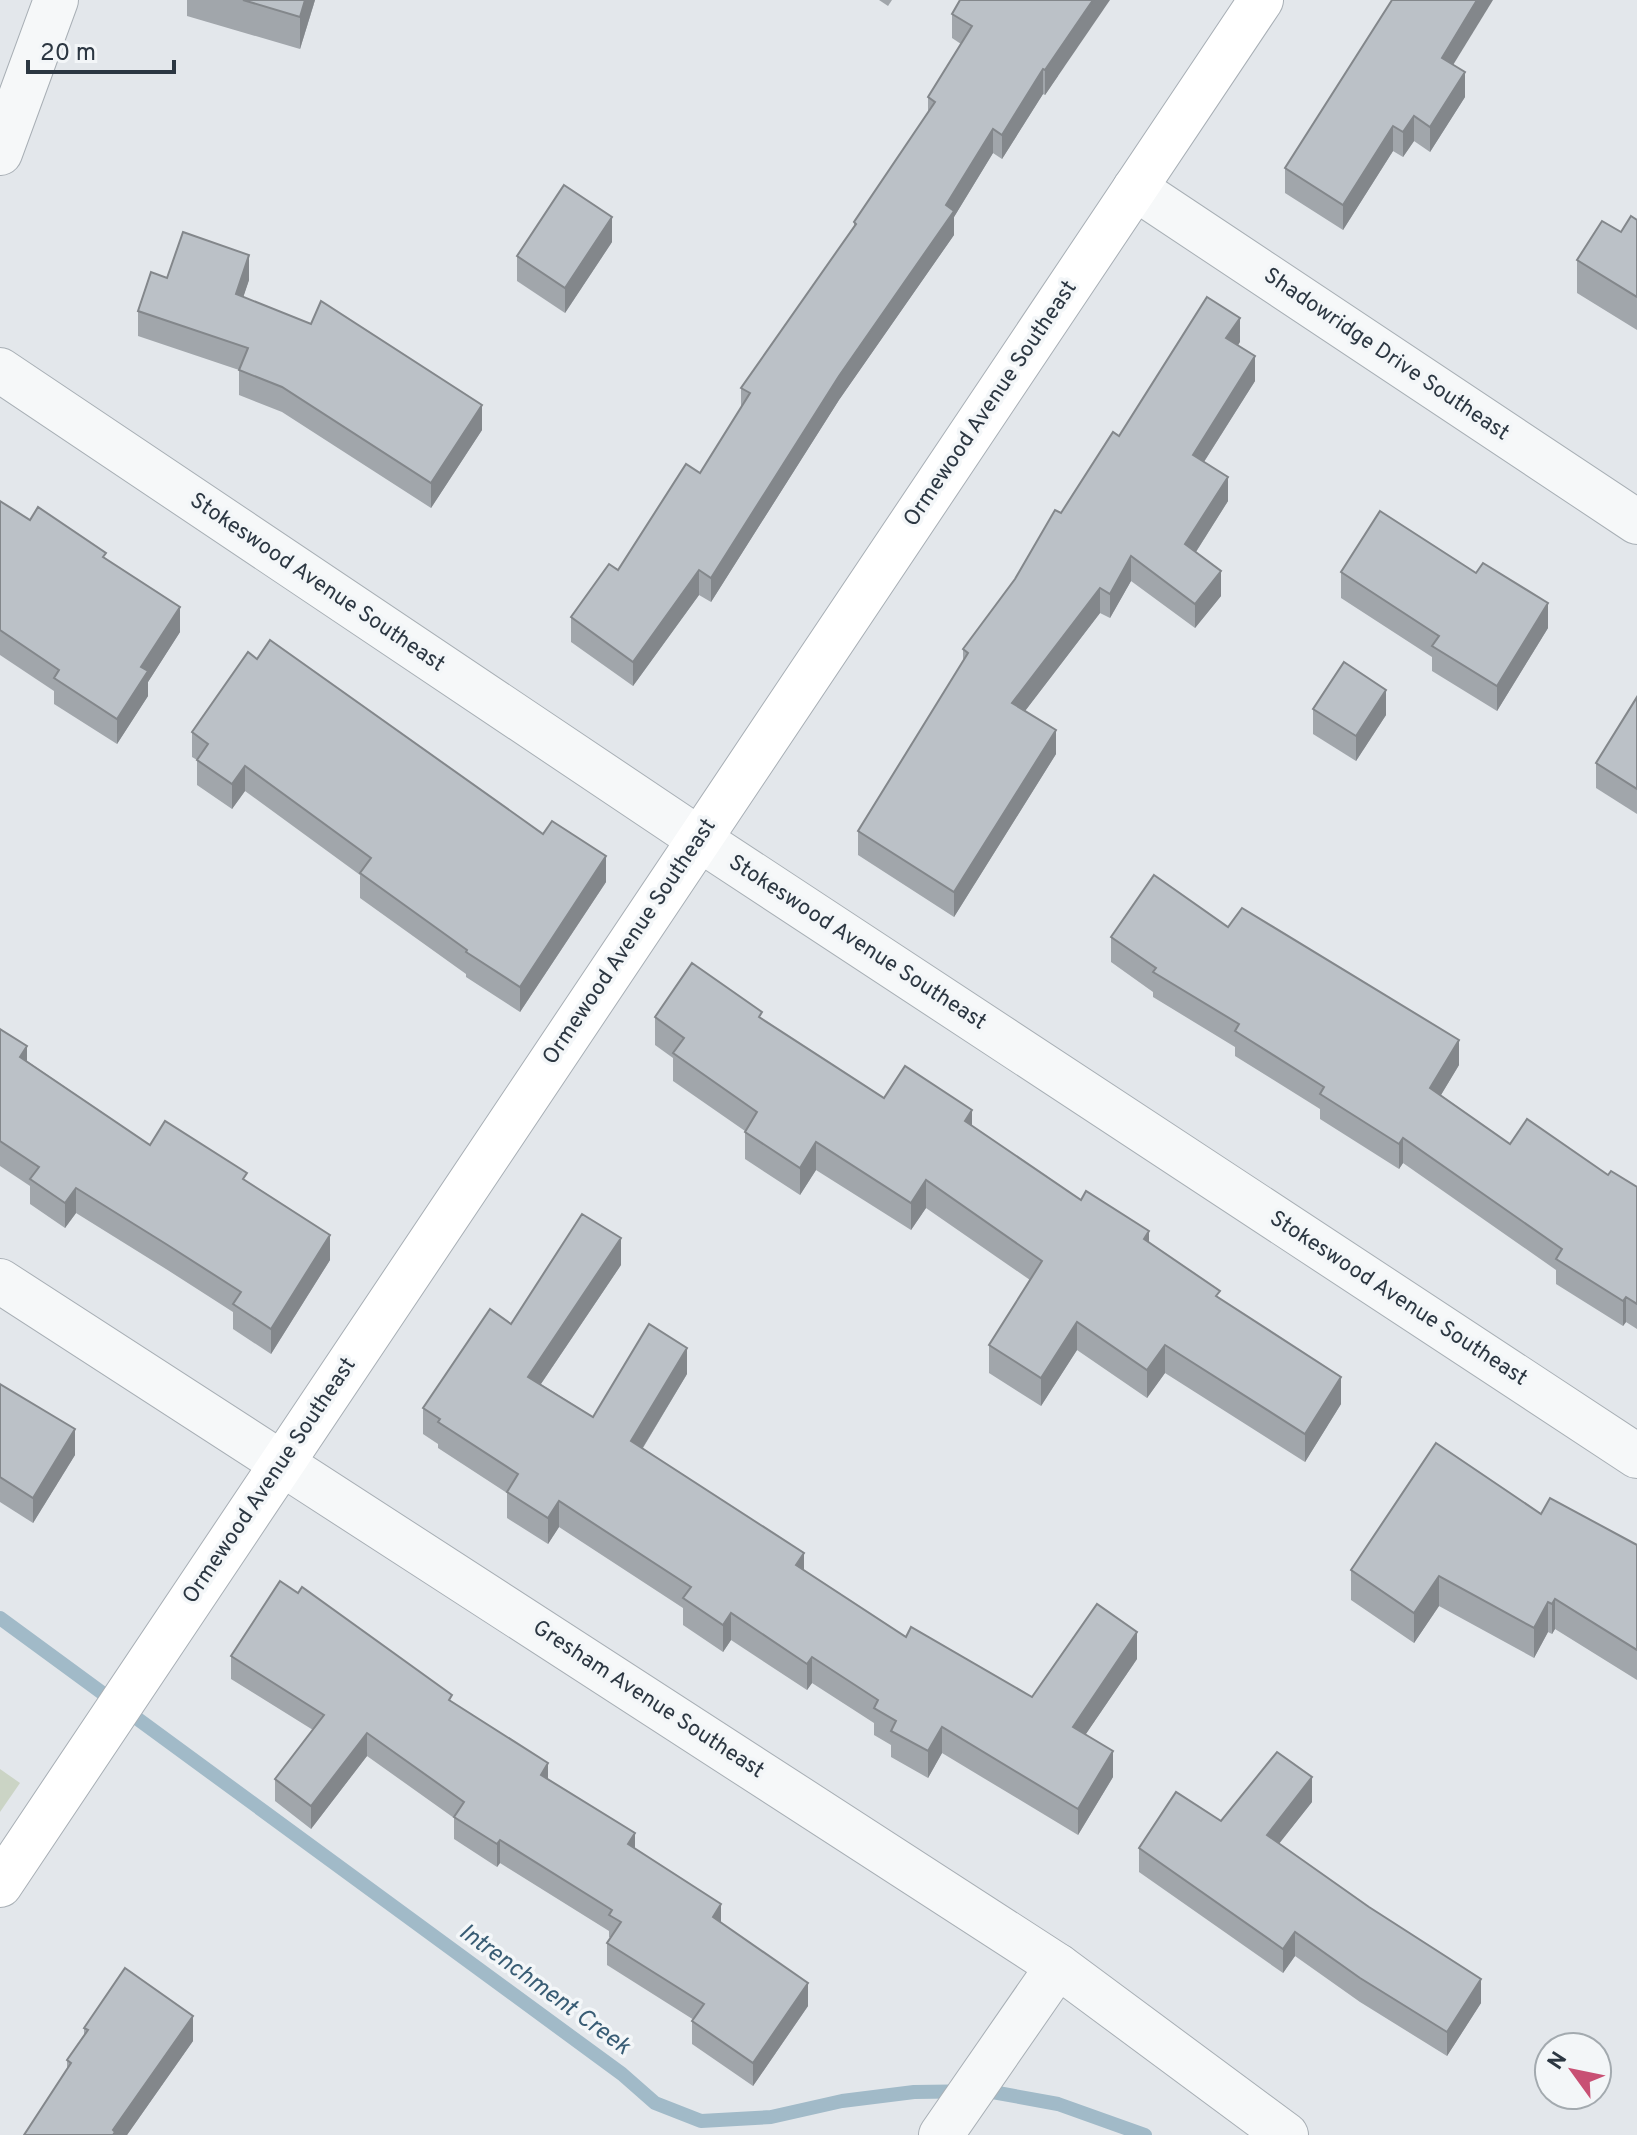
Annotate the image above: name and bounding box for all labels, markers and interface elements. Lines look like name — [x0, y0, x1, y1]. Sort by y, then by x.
scale bar — [28, 24, 174, 74]
text: 20 m — [40, 39, 96, 69]
street label: Shadowridge Drive Southeast — [1258, 263, 1514, 447]
street label: Ormewood Avenue Southeast — [898, 276, 1084, 532]
street label: Stokeswood Avenue Southeast — [184, 487, 450, 679]
street label: Ormewood Avenue Southeast — [537, 814, 723, 1070]
street label: Stokeswood Avenue Southeast — [723, 849, 991, 1037]
street label: Stokeswood Avenue Southeast — [1264, 1205, 1532, 1393]
street label: Ormewood Avenue Southeast — [177, 1353, 363, 1609]
street label: Gresham Avenue Southeast — [527, 1615, 769, 1785]
water label: Intrenchment Creek — [452, 1918, 636, 2063]
north arrow — [1533, 2031, 1613, 2111]
text: N — [1543, 2047, 1574, 2075]

